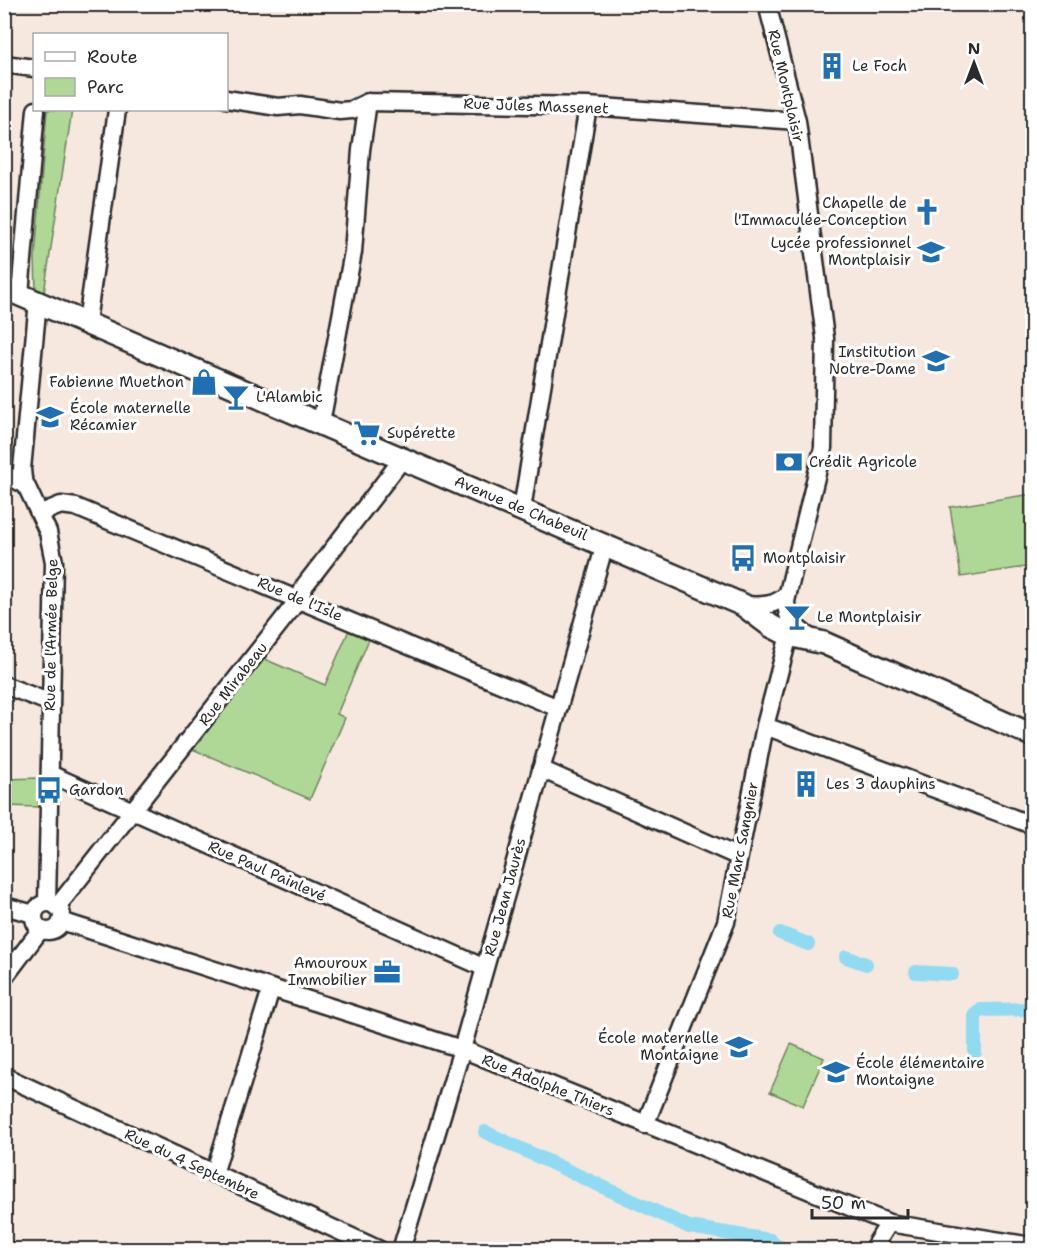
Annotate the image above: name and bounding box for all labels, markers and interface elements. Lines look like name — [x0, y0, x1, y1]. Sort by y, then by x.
street label: Rue Montplaisir — [763, 28, 809, 144]
legend — [33, 33, 228, 111]
north arrow — [944, 33, 1004, 93]
text: N — [968, 38, 980, 59]
text: Route — [87, 45, 138, 69]
building icon: Le Foch — [817, 51, 847, 81]
place label: Le Foch — [852, 56, 907, 76]
text: Parc — [87, 75, 124, 99]
street label: Rue Jules Massenet — [463, 93, 609, 119]
place label: Chapelle de l'Immaculée-Conception — [734, 193, 907, 230]
church icon: Chapelle de l'Immaculée-Conception — [912, 197, 942, 227]
place label: Lycée professionnel Montplaisir — [770, 233, 911, 270]
school or university icon: Lycée professionnel Montplaisir — [916, 237, 946, 267]
place label: Institution Notre-Dame — [829, 342, 916, 379]
school or university icon: Institution Notre-Dame — [921, 346, 951, 376]
shop icon: Fabienne Muethon — [189, 367, 219, 397]
place label: Fabienne Muethon — [49, 372, 184, 392]
bar icon: L'Alambic — [221, 382, 251, 412]
place label: L'Alambic — [256, 387, 323, 407]
place label: École maternelle Récamier — [70, 397, 191, 435]
school or university icon: École maternelle Récamier — [35, 402, 65, 432]
supermarket icon: Supérette — [352, 418, 382, 448]
place label: Supérette — [387, 423, 456, 443]
bank icon: Crédit Agricole — [774, 447, 804, 477]
place label: Crédit Agricole — [809, 452, 917, 472]
street label: Avenue de Chabeuil — [451, 471, 591, 545]
bus stop icon: Montplaisir — [728, 543, 758, 573]
place label: Montplaisir — [763, 548, 846, 568]
street label: Rue de l'Armée Belge — [40, 559, 62, 711]
street label: Rue de l'Isle — [254, 572, 346, 626]
bar icon: Le Montplaisir — [782, 602, 812, 632]
place label: Le Montplaisir — [817, 607, 922, 627]
street label: Rue Mirabeau — [194, 638, 272, 730]
building icon: Les 3 dauphins — [791, 769, 821, 799]
place label: Les 3 dauphins — [826, 774, 936, 794]
bus stop icon: Gardon — [34, 775, 64, 805]
place label: Gardon — [69, 780, 124, 800]
street label: Rue Marc Sangnier — [717, 780, 763, 920]
street label: Rue Paul Painlevé — [205, 836, 329, 906]
street label: Rue Jean Jaurès — [480, 836, 530, 958]
place label: Amouroux Immobilier — [288, 953, 367, 990]
office icon: Amouroux Immobilier — [372, 957, 402, 987]
place label: École maternelle Montaigne — [598, 1027, 719, 1065]
school or university icon: École maternelle Montaigne — [724, 1032, 754, 1062]
street label: Rue Adolphe Thiers — [479, 1049, 617, 1121]
place label: École élémentaire Montaigne — [856, 1052, 985, 1090]
school or university icon: École élémentaire Montaigne — [821, 1057, 851, 1087]
street label: Rue du 4 Septembre — [121, 1124, 263, 1204]
scale bar — [812, 1182, 908, 1220]
text: 50 m — [821, 1191, 866, 1215]

